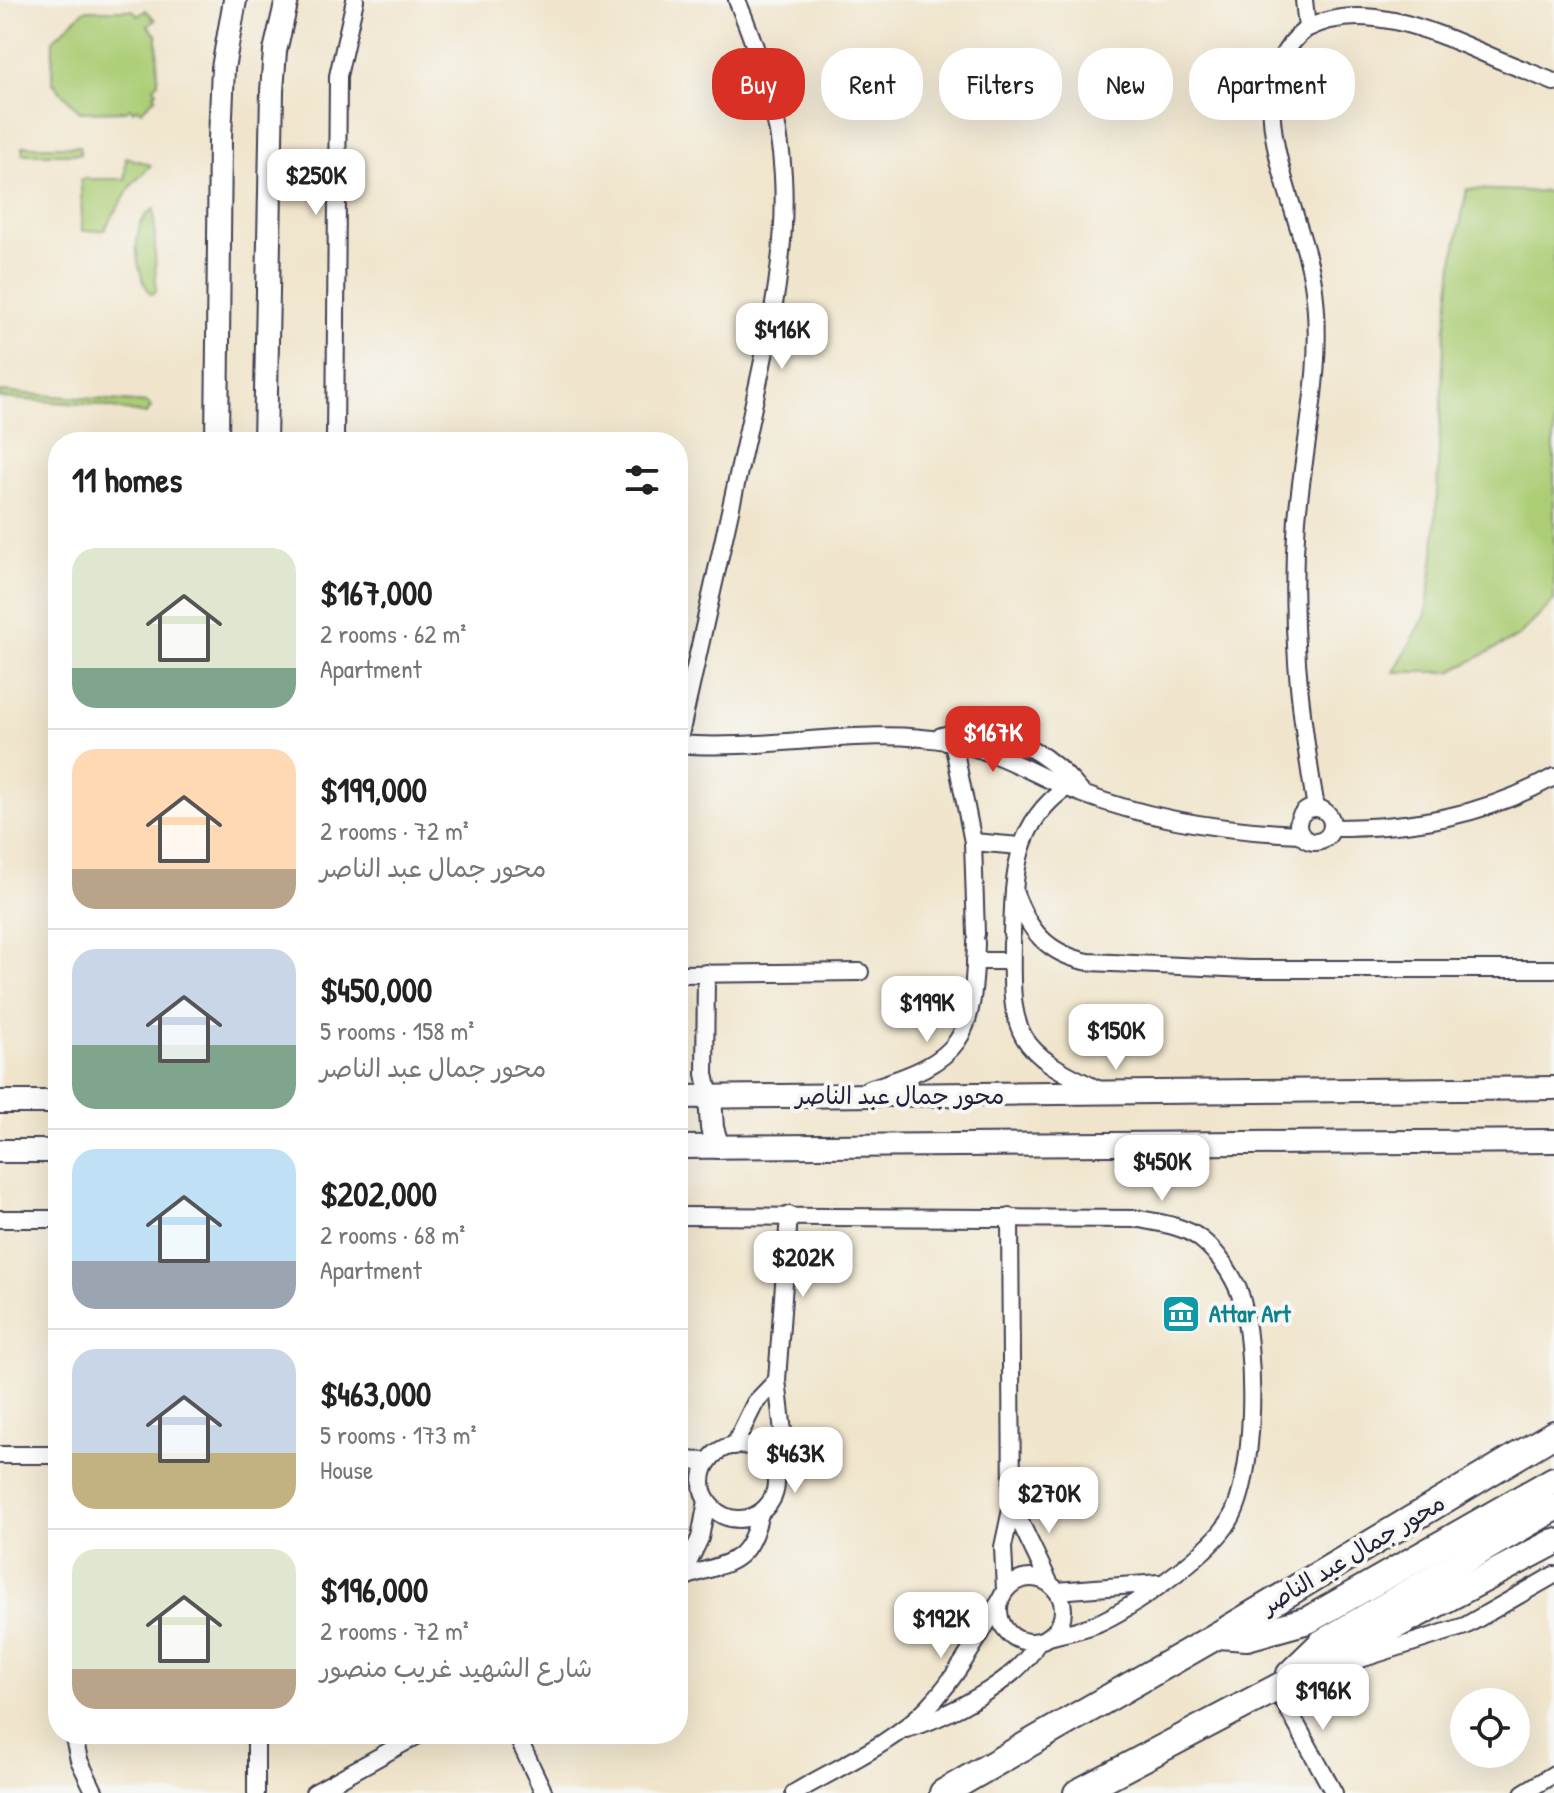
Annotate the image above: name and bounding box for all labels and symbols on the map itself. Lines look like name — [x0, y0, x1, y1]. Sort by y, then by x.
pin: $250K — [260, 149, 372, 217]
pin: $416K — [726, 303, 838, 371]
pin: $167K — [937, 706, 1049, 774]
pin: $199K — [871, 976, 983, 1044]
pin: $150K — [1060, 1004, 1172, 1072]
street label: محور جمال عبد الناصر — [794, 1079, 1004, 1111]
pin: $450K — [1106, 1135, 1218, 1203]
pin: $202K — [747, 1231, 859, 1299]
museum icon: Attar Art — [1160, 1293, 1202, 1335]
place label: Attar Art — [1209, 1297, 1291, 1329]
pin: $463K — [739, 1427, 851, 1495]
pin: $270K — [993, 1467, 1105, 1535]
street label: محور جمال عبد الناصر — [1253, 1486, 1450, 1622]
pin: $192K — [885, 1592, 997, 1660]
pin: $196K — [1267, 1664, 1379, 1732]

